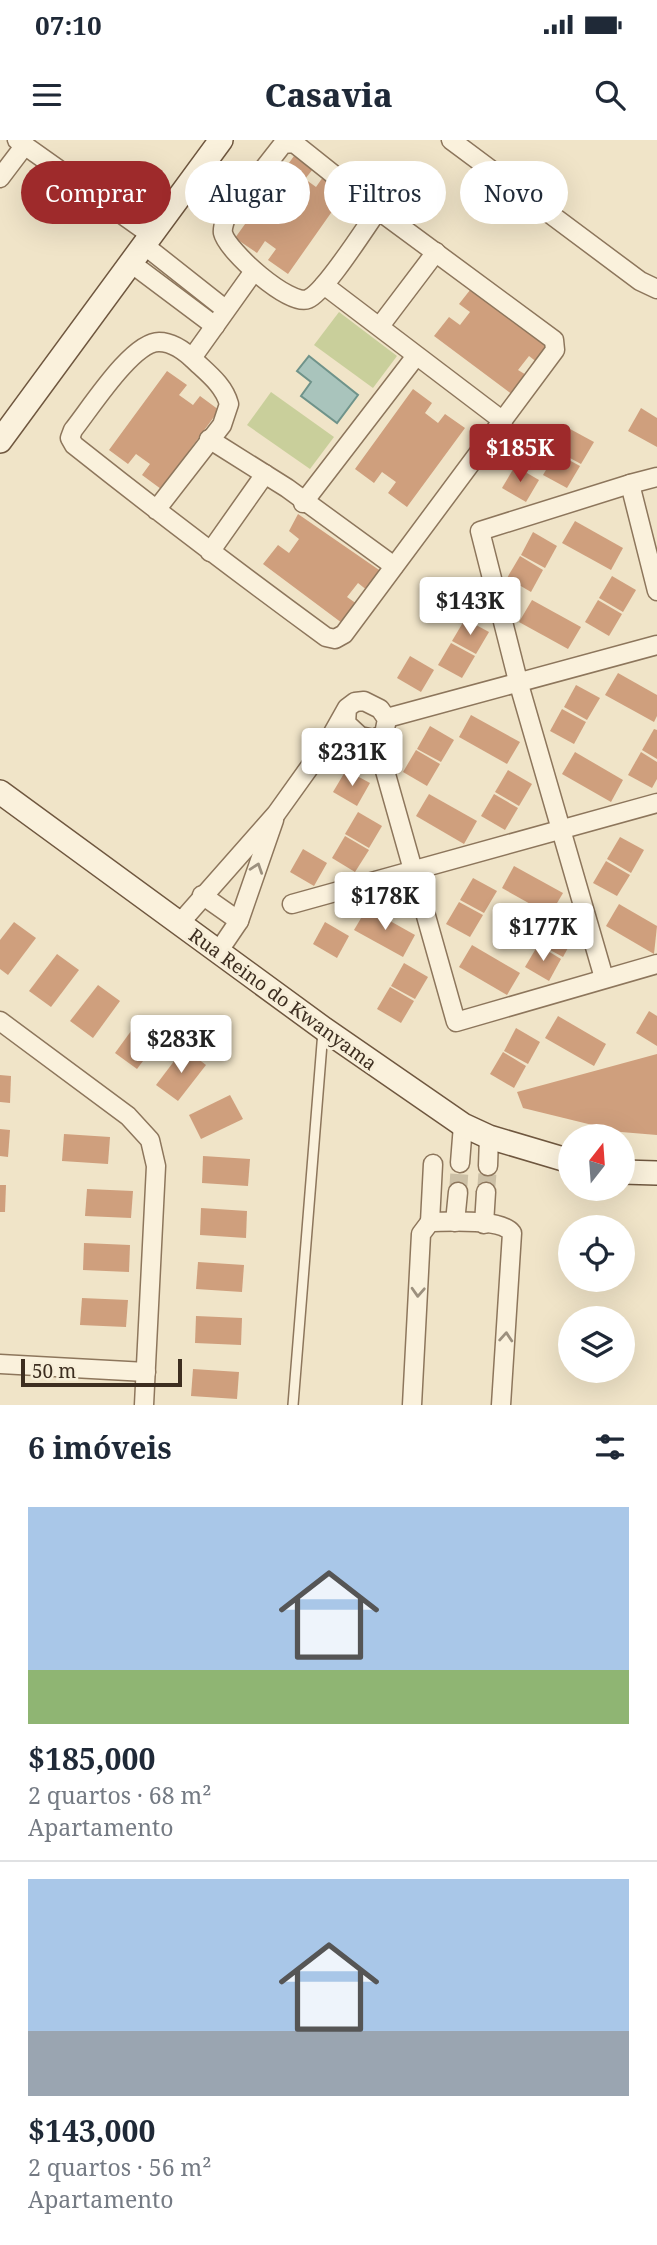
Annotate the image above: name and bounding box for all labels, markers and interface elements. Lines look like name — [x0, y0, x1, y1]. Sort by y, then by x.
text: 07:10 — [35, 7, 102, 43]
text: Casavia — [264, 73, 393, 116]
icon: menu — [28, 76, 66, 114]
icon: search — [591, 76, 629, 114]
chip: Comprar — [21, 161, 171, 224]
chip: Alugar — [185, 161, 310, 224]
chip: Filtros — [324, 161, 446, 224]
chip: Novo — [460, 161, 568, 224]
pin: $185K — [471, 424, 569, 484]
text: $185K — [486, 431, 554, 463]
pin: $143K — [421, 578, 519, 637]
text: $143K — [436, 584, 504, 616]
pin: $231K — [303, 728, 401, 788]
text: $231K — [318, 735, 386, 767]
one-way arrow — [249, 862, 263, 874]
pin: $178K — [336, 872, 434, 932]
text: $178K — [351, 879, 419, 911]
pin: $177K — [494, 904, 592, 963]
text: $177K — [509, 910, 577, 942]
street label: Rua Reino do Kwanyama — [184, 922, 382, 1076]
pin: $283K — [132, 1016, 230, 1075]
text: $283K — [147, 1022, 215, 1054]
north arrow — [558, 1124, 635, 1200]
map controls — [558, 1124, 635, 1383]
button: locate — [558, 1215, 635, 1292]
one-way arrow — [411, 1287, 426, 1298]
button: layers — [558, 1306, 635, 1383]
one-way arrow — [498, 1331, 513, 1342]
scale bar — [21, 1356, 182, 1388]
text: 50 m — [32, 1358, 76, 1384]
text: 6 imóveis — [28, 1427, 172, 1468]
icon: filters — [591, 1428, 629, 1466]
icon: home — [266, 1552, 392, 1678]
text: $185,000 — [28, 1738, 155, 1779]
text: 2 quartos · 68 m² — [28, 1779, 211, 1811]
text: Apartamento — [28, 1811, 173, 1843]
icon: home — [266, 1924, 392, 2050]
text: $143,000 — [28, 2110, 155, 2151]
text: 2 quartos · 56 m² — [28, 2151, 211, 2183]
text: Apartamento — [28, 2183, 173, 2215]

